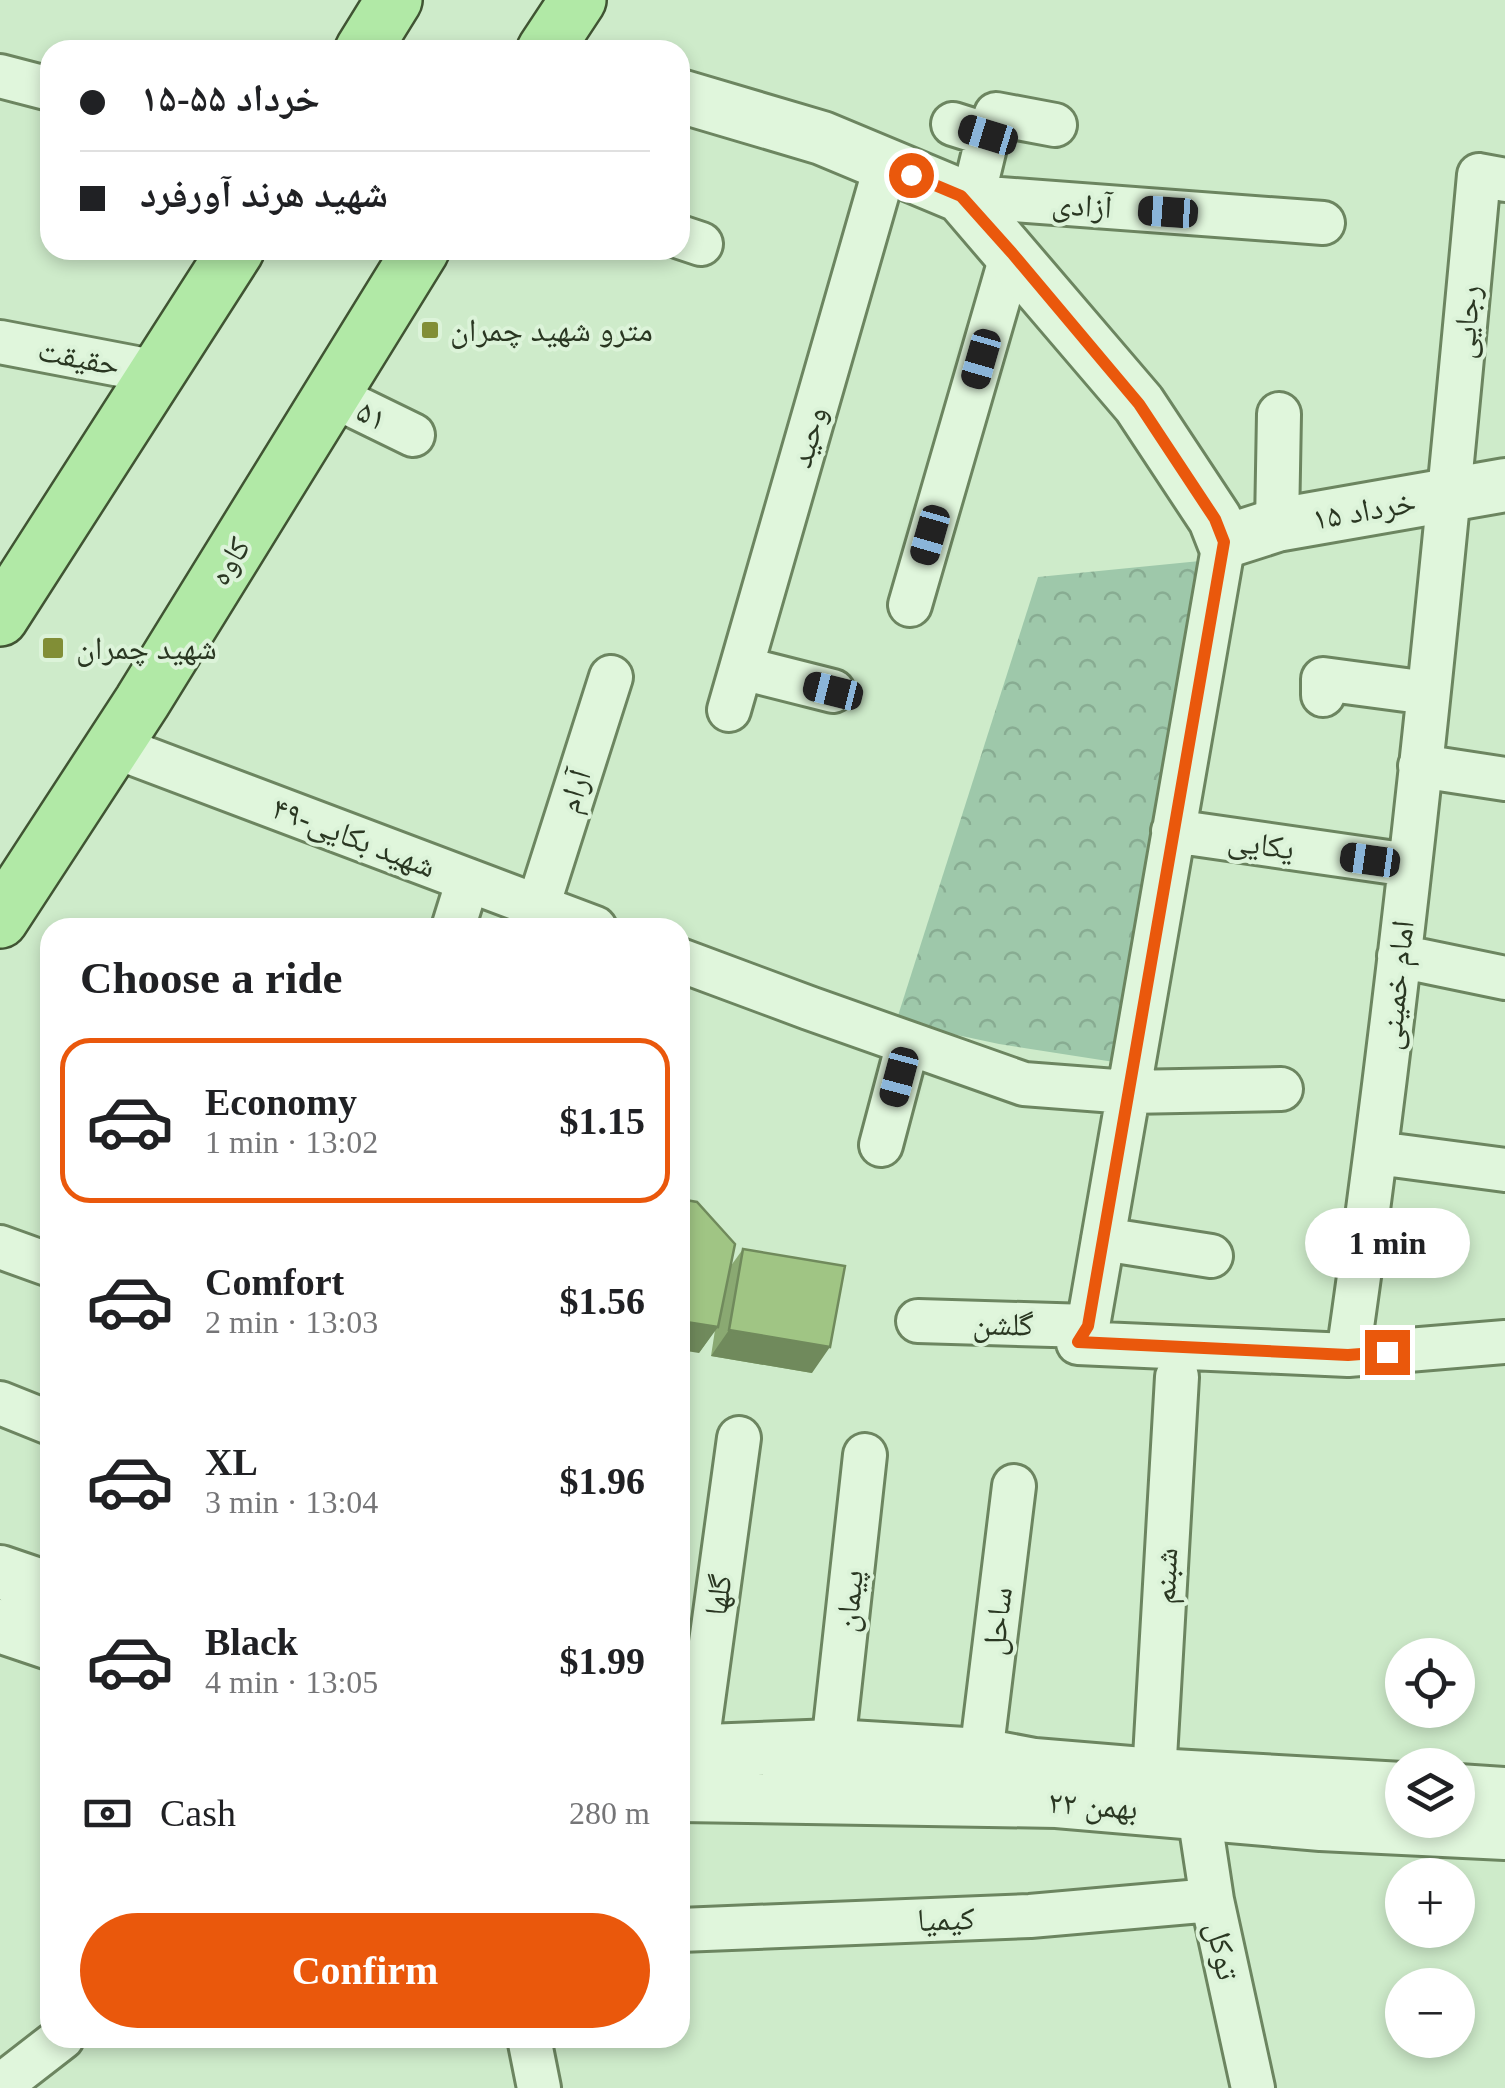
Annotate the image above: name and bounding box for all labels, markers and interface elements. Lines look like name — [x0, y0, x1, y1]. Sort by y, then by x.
text: ۱۵-۵۵ خرداد — [140, 77, 320, 119]
car — [955, 112, 1021, 158]
route start — [889, 153, 934, 198]
text: شهید هرند آورفرد — [140, 173, 388, 215]
street label: آزادی — [1050, 185, 1114, 226]
car — [1137, 195, 1199, 229]
street label: رجایی — [1445, 284, 1489, 360]
place label: مترو شهید چمران — [450, 312, 653, 349]
marker: مترو شهید چمران — [419, 319, 441, 341]
car — [958, 326, 1004, 392]
street label: حقیقت — [35, 331, 123, 383]
street label: ۵۱ — [351, 393, 393, 437]
street label: وحید — [782, 402, 834, 472]
street label: ۱۵ خرداد — [1310, 483, 1418, 537]
car — [907, 502, 953, 568]
street label: کاوه — [201, 531, 257, 591]
place label: شهید چمران — [76, 630, 217, 667]
marker: شهید چمران — [40, 635, 66, 661]
car — [800, 669, 866, 713]
street label: آرام — [550, 764, 601, 818]
street label: ۴۹-شهید بکایی — [267, 789, 441, 886]
street label: یکایی — [1225, 822, 1297, 868]
car — [1338, 841, 1402, 879]
street label: امام خمینی — [1371, 918, 1424, 1052]
text: Choose a ride — [80, 953, 343, 1003]
car — [877, 1044, 921, 1110]
icon: car — [85, 1076, 175, 1166]
text: Economy — [205, 1081, 357, 1123]
text: $1.15 — [560, 1100, 645, 1142]
text: 1 min · 13:02 — [205, 1124, 378, 1160]
callout: 1 min — [1304, 1207, 1470, 1277]
text: 1 min — [1349, 1225, 1426, 1261]
icon: car — [85, 1256, 175, 1346]
text: Comfort — [205, 1261, 344, 1303]
text: $1.56 — [560, 1280, 645, 1322]
text: 2 min · 13:03 — [205, 1304, 378, 1340]
street label: گلشن — [972, 1305, 1034, 1345]
route end — [1365, 1330, 1410, 1375]
icon: car — [85, 1436, 175, 1526]
text: XL — [205, 1441, 258, 1483]
text: $1.96 — [560, 1460, 645, 1502]
text: 3 min · 13:04 — [205, 1484, 378, 1520]
street label: شبنم — [1146, 1547, 1187, 1605]
street label: پیمان — [828, 1568, 871, 1634]
street label: گلها — [697, 1572, 739, 1618]
street label: ساحل — [975, 1585, 1021, 1657]
icon: car — [85, 1616, 175, 1706]
text: Black — [205, 1621, 298, 1663]
map controls — [1385, 1638, 1475, 2058]
button: locate — [1385, 1638, 1475, 1728]
text: $1.99 — [560, 1640, 645, 1682]
text: 4 min · 13:05 — [205, 1664, 378, 1700]
button: layers — [1385, 1748, 1475, 1838]
street label: ۲۲ بهمن — [1047, 1784, 1139, 1828]
icon: cash — [80, 1786, 135, 1841]
text: Cash — [160, 1792, 236, 1834]
text: 280 m — [569, 1795, 650, 1831]
button: + — [1385, 1858, 1475, 1948]
street label: کیمیا — [917, 1900, 975, 1938]
button: Confirm — [80, 1913, 650, 2028]
street label: توکل — [1197, 1919, 1247, 1984]
button: − — [1385, 1968, 1475, 2058]

